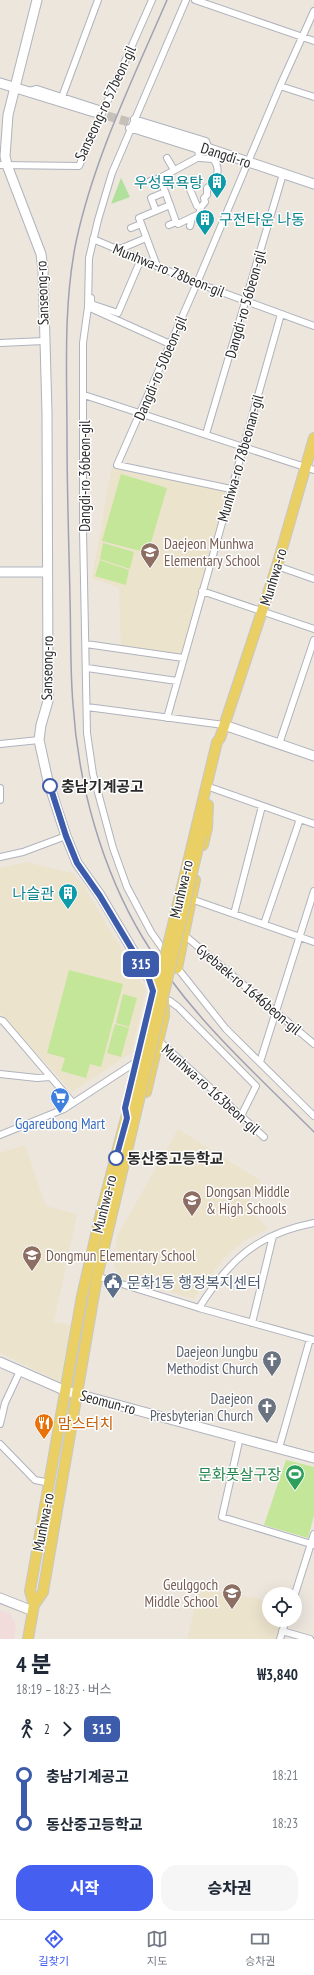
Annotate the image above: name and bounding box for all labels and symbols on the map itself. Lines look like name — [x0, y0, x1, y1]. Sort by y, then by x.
street label: Sanseong-ro 57beon-gil — [70, 42, 140, 163]
street label: Dangdi-ro — [199, 138, 253, 172]
building icon: 우성목욕탕 — [206, 171, 228, 199]
place label: 우성목욕탕 — [134, 173, 203, 192]
building icon: 구전타운 나동 — [194, 208, 216, 236]
place label: 구전타운 나동 — [219, 210, 305, 229]
street label: Munhwa-ro 78beon-gil — [110, 239, 228, 301]
street label: Dangdi-ro 56beon-gil — [220, 247, 270, 360]
street label: Sanseong-ro — [31, 260, 53, 326]
street label: Dangdi-ro 50beon-gil — [129, 312, 191, 423]
street label: Munhwa-ro 78beonan-gil — [213, 392, 267, 524]
street label: Dangdi-ro 36beon-gil — [75, 420, 94, 532]
place label: Daejeon Munhwa Elementary School — [164, 534, 261, 570]
school or university icon: Daejeon Munhwa Elementary School — [139, 541, 161, 569]
street label: Munhwa-ro — [255, 546, 291, 608]
street label: Sanseong-ro — [37, 636, 57, 700]
place label: 충남기계공고 — [61, 777, 144, 796]
marker: 충남기계공고 — [42, 778, 58, 794]
street label: Munhwa-ro — [165, 858, 197, 920]
building icon: 나슬관 — [57, 882, 79, 910]
place label: 나슬관 — [13, 884, 54, 903]
street label: Gyebaek-ro 1646beon-gil — [192, 939, 306, 1039]
line badge: 315 — [118, 951, 164, 977]
street label: Munhwa-ro 163beon-gil — [158, 1040, 264, 1138]
supermarket icon: Ggareubong Mart — [49, 1086, 71, 1114]
place label: Ggareubong Mart — [15, 1114, 105, 1133]
place label: 동산중고등학교 — [127, 1149, 224, 1168]
marker: 동산중고등학교 — [108, 1150, 124, 1166]
street label: Munhwa-ro — [88, 1173, 120, 1235]
place label: Dongsan Middle & High Schools — [206, 1182, 290, 1218]
school or university icon: Dongsan Middle & High Schools — [181, 1189, 203, 1217]
school or university icon: Dongmun Elementary School — [21, 1244, 43, 1272]
place label: Dongmun Elementary School — [46, 1246, 196, 1265]
public building icon: 문화1동 행정복지센터 — [102, 1271, 124, 1299]
place label: 문화1동 행정복지센터 — [127, 1273, 261, 1292]
place label: Daejeon Jungbu Methodist Church — [167, 1342, 258, 1378]
church icon: Daejeon Jungbu Methodist Church — [261, 1349, 283, 1377]
street label: Seomun-ro — [78, 1385, 138, 1419]
place label: Daejeon Presbyterian Church — [150, 1389, 253, 1425]
church icon: Daejeon Presbyterian Church — [256, 1396, 278, 1424]
restaurant icon: 맘스터치 — [33, 1412, 55, 1440]
place label: 맘스터치 — [58, 1414, 113, 1433]
sports icon: 문화풋살구장 — [284, 1463, 306, 1491]
place label: 문화풋살구장 — [198, 1465, 281, 1484]
street label: Munhwa-ro — [28, 1491, 58, 1553]
place label: Geulggoch Middle School — [145, 1575, 218, 1611]
school or university icon: Geulggoch Middle School — [221, 1582, 243, 1610]

